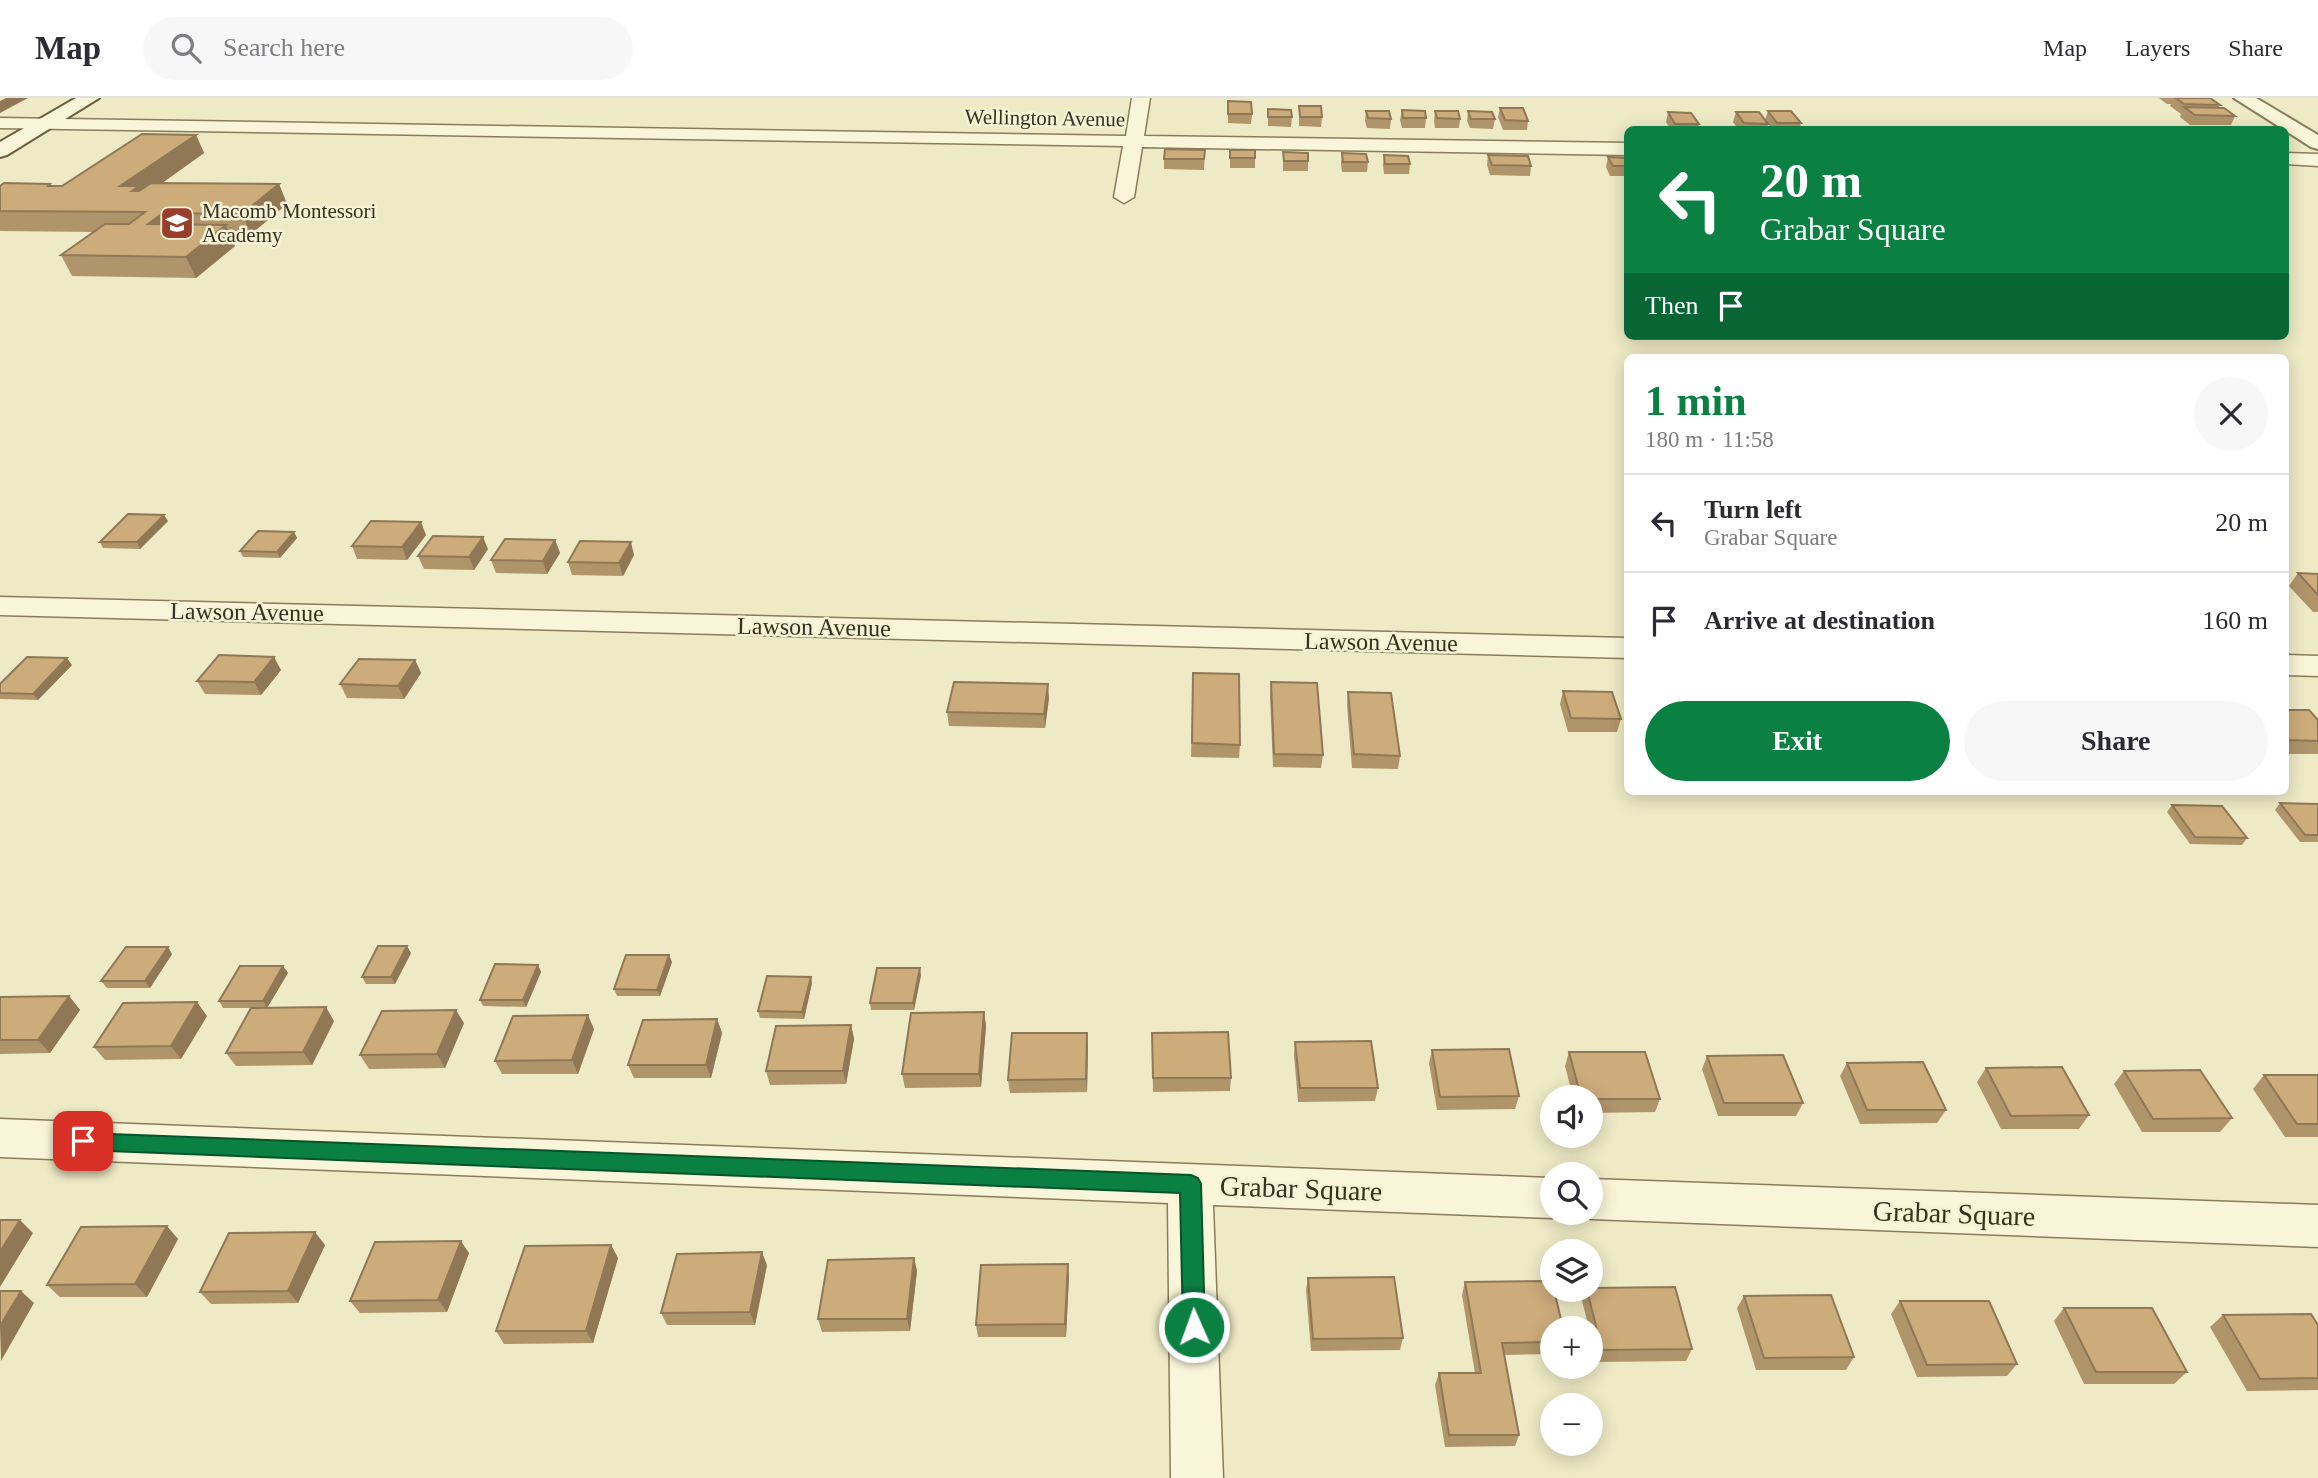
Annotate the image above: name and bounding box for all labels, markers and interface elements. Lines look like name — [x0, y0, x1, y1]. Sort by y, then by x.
search box — [143, 17, 633, 80]
icon: search — [167, 29, 205, 67]
text: Map — [35, 30, 101, 66]
text: Search here — [223, 33, 345, 62]
text: Map — [2043, 35, 2087, 61]
text: Layers — [2125, 35, 2190, 61]
text: Share — [2228, 35, 2283, 61]
street label: Wellington Avenue — [964, 105, 1126, 131]
text: 20 m — [1760, 153, 1862, 208]
icon: left — [1645, 154, 1736, 245]
place label: Macomb Montessori Academy — [202, 199, 377, 247]
school or university icon: Macomb Montessori Academy — [158, 204, 196, 242]
text: Grabar Square — [1760, 211, 1946, 247]
icon: arrive — [1712, 287, 1750, 325]
text: Then — [1645, 291, 1698, 320]
button: close — [2194, 377, 2268, 451]
text: 1 min — [1645, 378, 1747, 424]
text: 180 m · 11:58 — [1645, 427, 1774, 452]
text: Turn left — [1704, 495, 1802, 524]
icon: left — [1645, 504, 1683, 542]
text: 20 m — [2215, 508, 2268, 537]
text: Grabar Square — [1704, 525, 1837, 550]
street label: Lawson Avenue — [170, 598, 324, 626]
icon: arrive — [1645, 602, 1683, 640]
text: Arrive at destination — [1704, 606, 1935, 635]
text: 160 m — [2202, 606, 2268, 635]
street label: Lawson Avenue — [737, 613, 891, 641]
street label: Lawson Avenue — [1304, 628, 1458, 656]
button: Exit — [1645, 701, 1950, 781]
button: Share — [1964, 701, 2268, 781]
map controls — [1540, 1085, 1603, 1456]
button: sound — [1540, 1085, 1603, 1148]
pin — [53, 1111, 113, 1171]
icon: arrive — [64, 1122, 102, 1160]
button: search — [1540, 1162, 1603, 1225]
street label: Grabar Square — [1219, 1170, 1383, 1207]
street label: Grabar Square — [1872, 1195, 2036, 1232]
button: layers — [1540, 1239, 1603, 1302]
position arrow — [1157, 1290, 1231, 1364]
button: + — [1540, 1316, 1603, 1379]
button: − — [1540, 1393, 1603, 1456]

